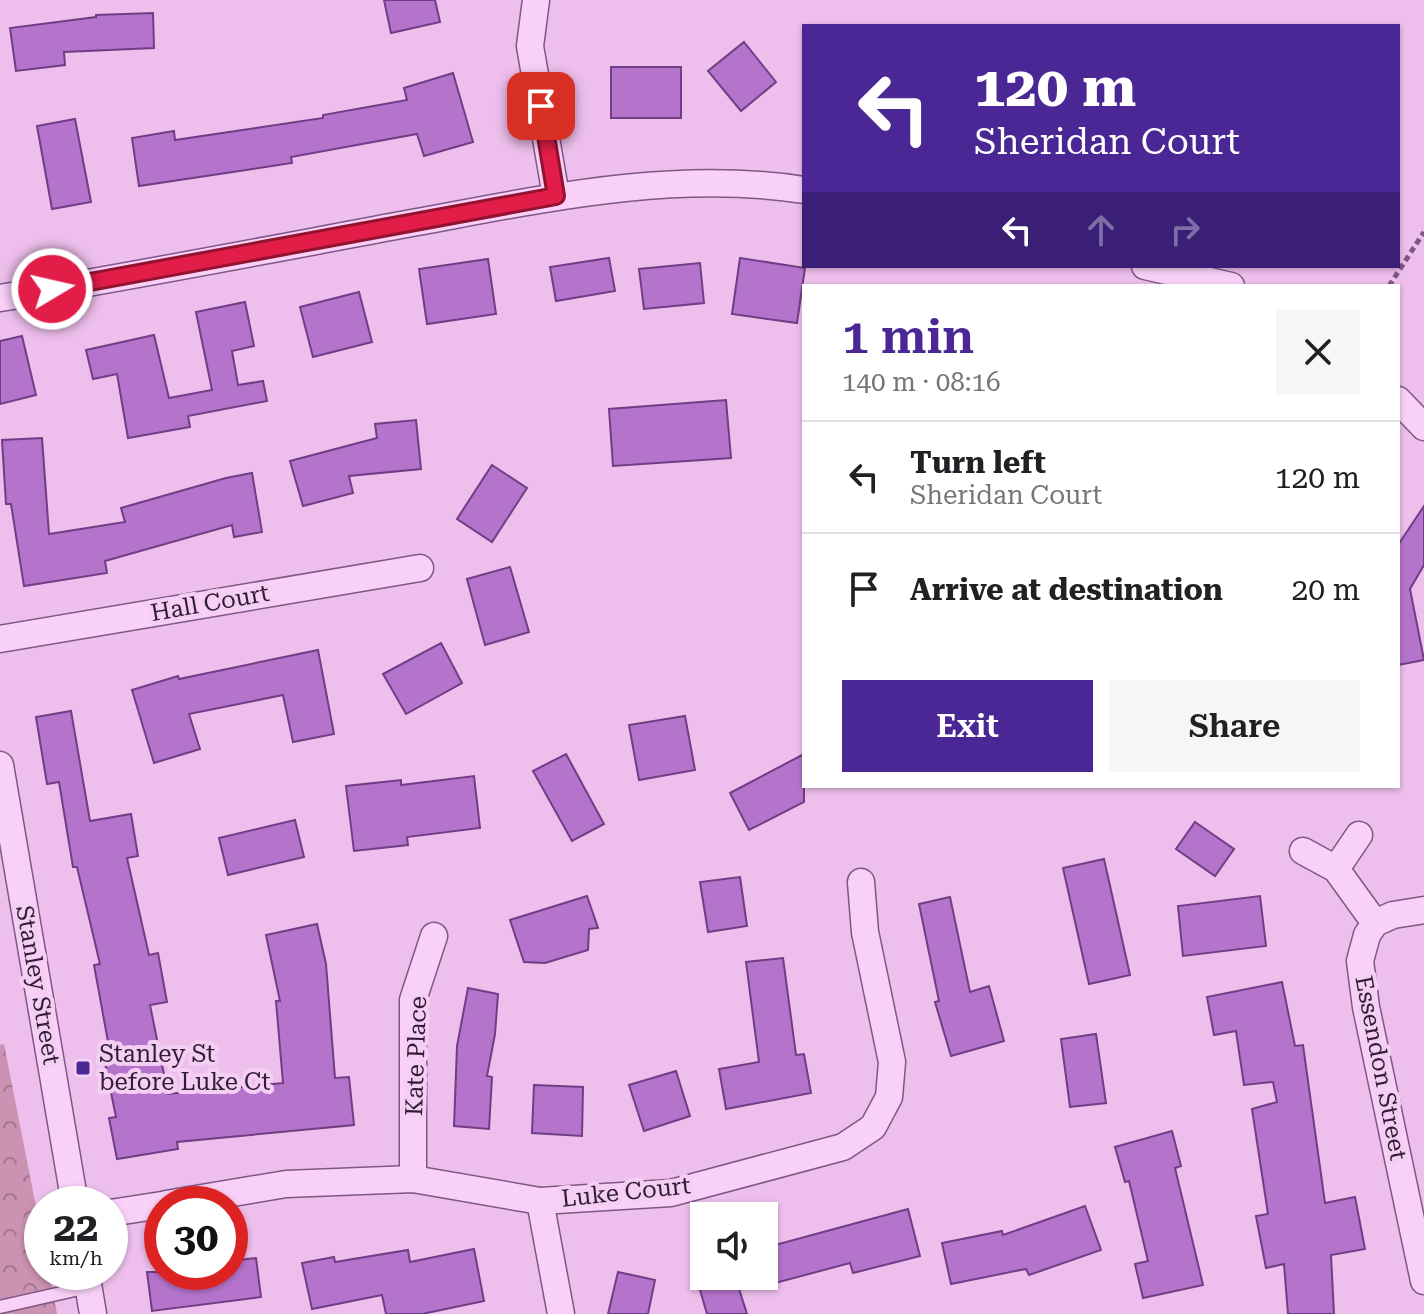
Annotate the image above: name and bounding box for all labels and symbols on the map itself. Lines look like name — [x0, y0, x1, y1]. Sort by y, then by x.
pin — [507, 72, 575, 140]
position arrow — [10, 247, 94, 331]
street label: Hall Court — [149, 579, 272, 627]
street label: Stanley Street — [10, 903, 66, 1067]
street label: Essendon Street — [1349, 973, 1413, 1163]
street label: Kate Place — [400, 996, 432, 1116]
place label: Stanley St before Luke Ct — [99, 1040, 271, 1096]
marker: Stanley St before Luke Ct — [74, 1059, 92, 1077]
street label: Luke Court — [560, 1171, 692, 1213]
speed limit sign: 30 — [144, 1186, 248, 1290]

